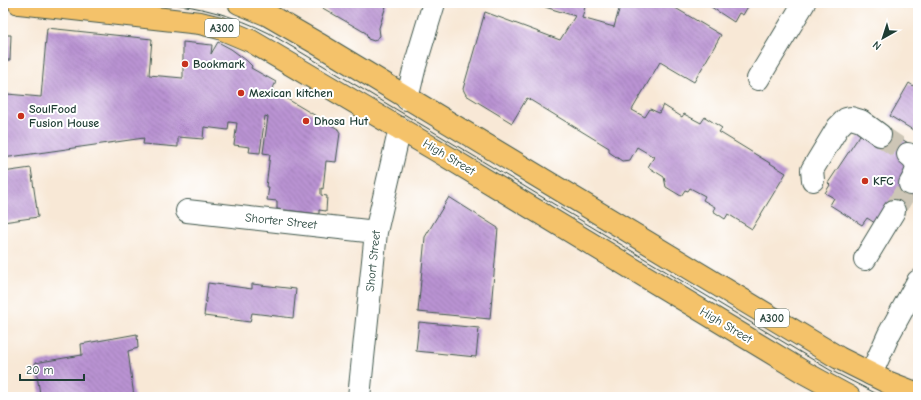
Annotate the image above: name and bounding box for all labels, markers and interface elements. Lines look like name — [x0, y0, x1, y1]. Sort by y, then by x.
north arrow — [863, 18, 903, 58]
road number: A300 — [205, 19, 239, 37]
text: N — [870, 38, 884, 53]
place label: Bookmark — [193, 57, 245, 71]
marker: Bookmark — [180, 59, 190, 69]
place label: Mexican kitchen — [249, 86, 333, 100]
marker: Mexican kitchen — [236, 88, 246, 98]
place label: SoulFood Fusion House — [29, 102, 99, 130]
marker: SoulFood Fusion House — [16, 111, 26, 121]
place label: Dhosa Hut — [314, 114, 369, 128]
marker: Dhosa Hut — [301, 116, 311, 126]
street label: High Street — [420, 136, 478, 178]
place label: KFC — [873, 174, 893, 188]
marker: KFC — [860, 176, 870, 186]
street label: Shorter Street — [244, 210, 318, 232]
street label: Short Street — [363, 229, 383, 292]
street label: High Street — [697, 304, 755, 346]
road number: A300 — [755, 309, 789, 327]
scale bar — [20, 356, 84, 382]
text: 20 m — [26, 363, 54, 377]

